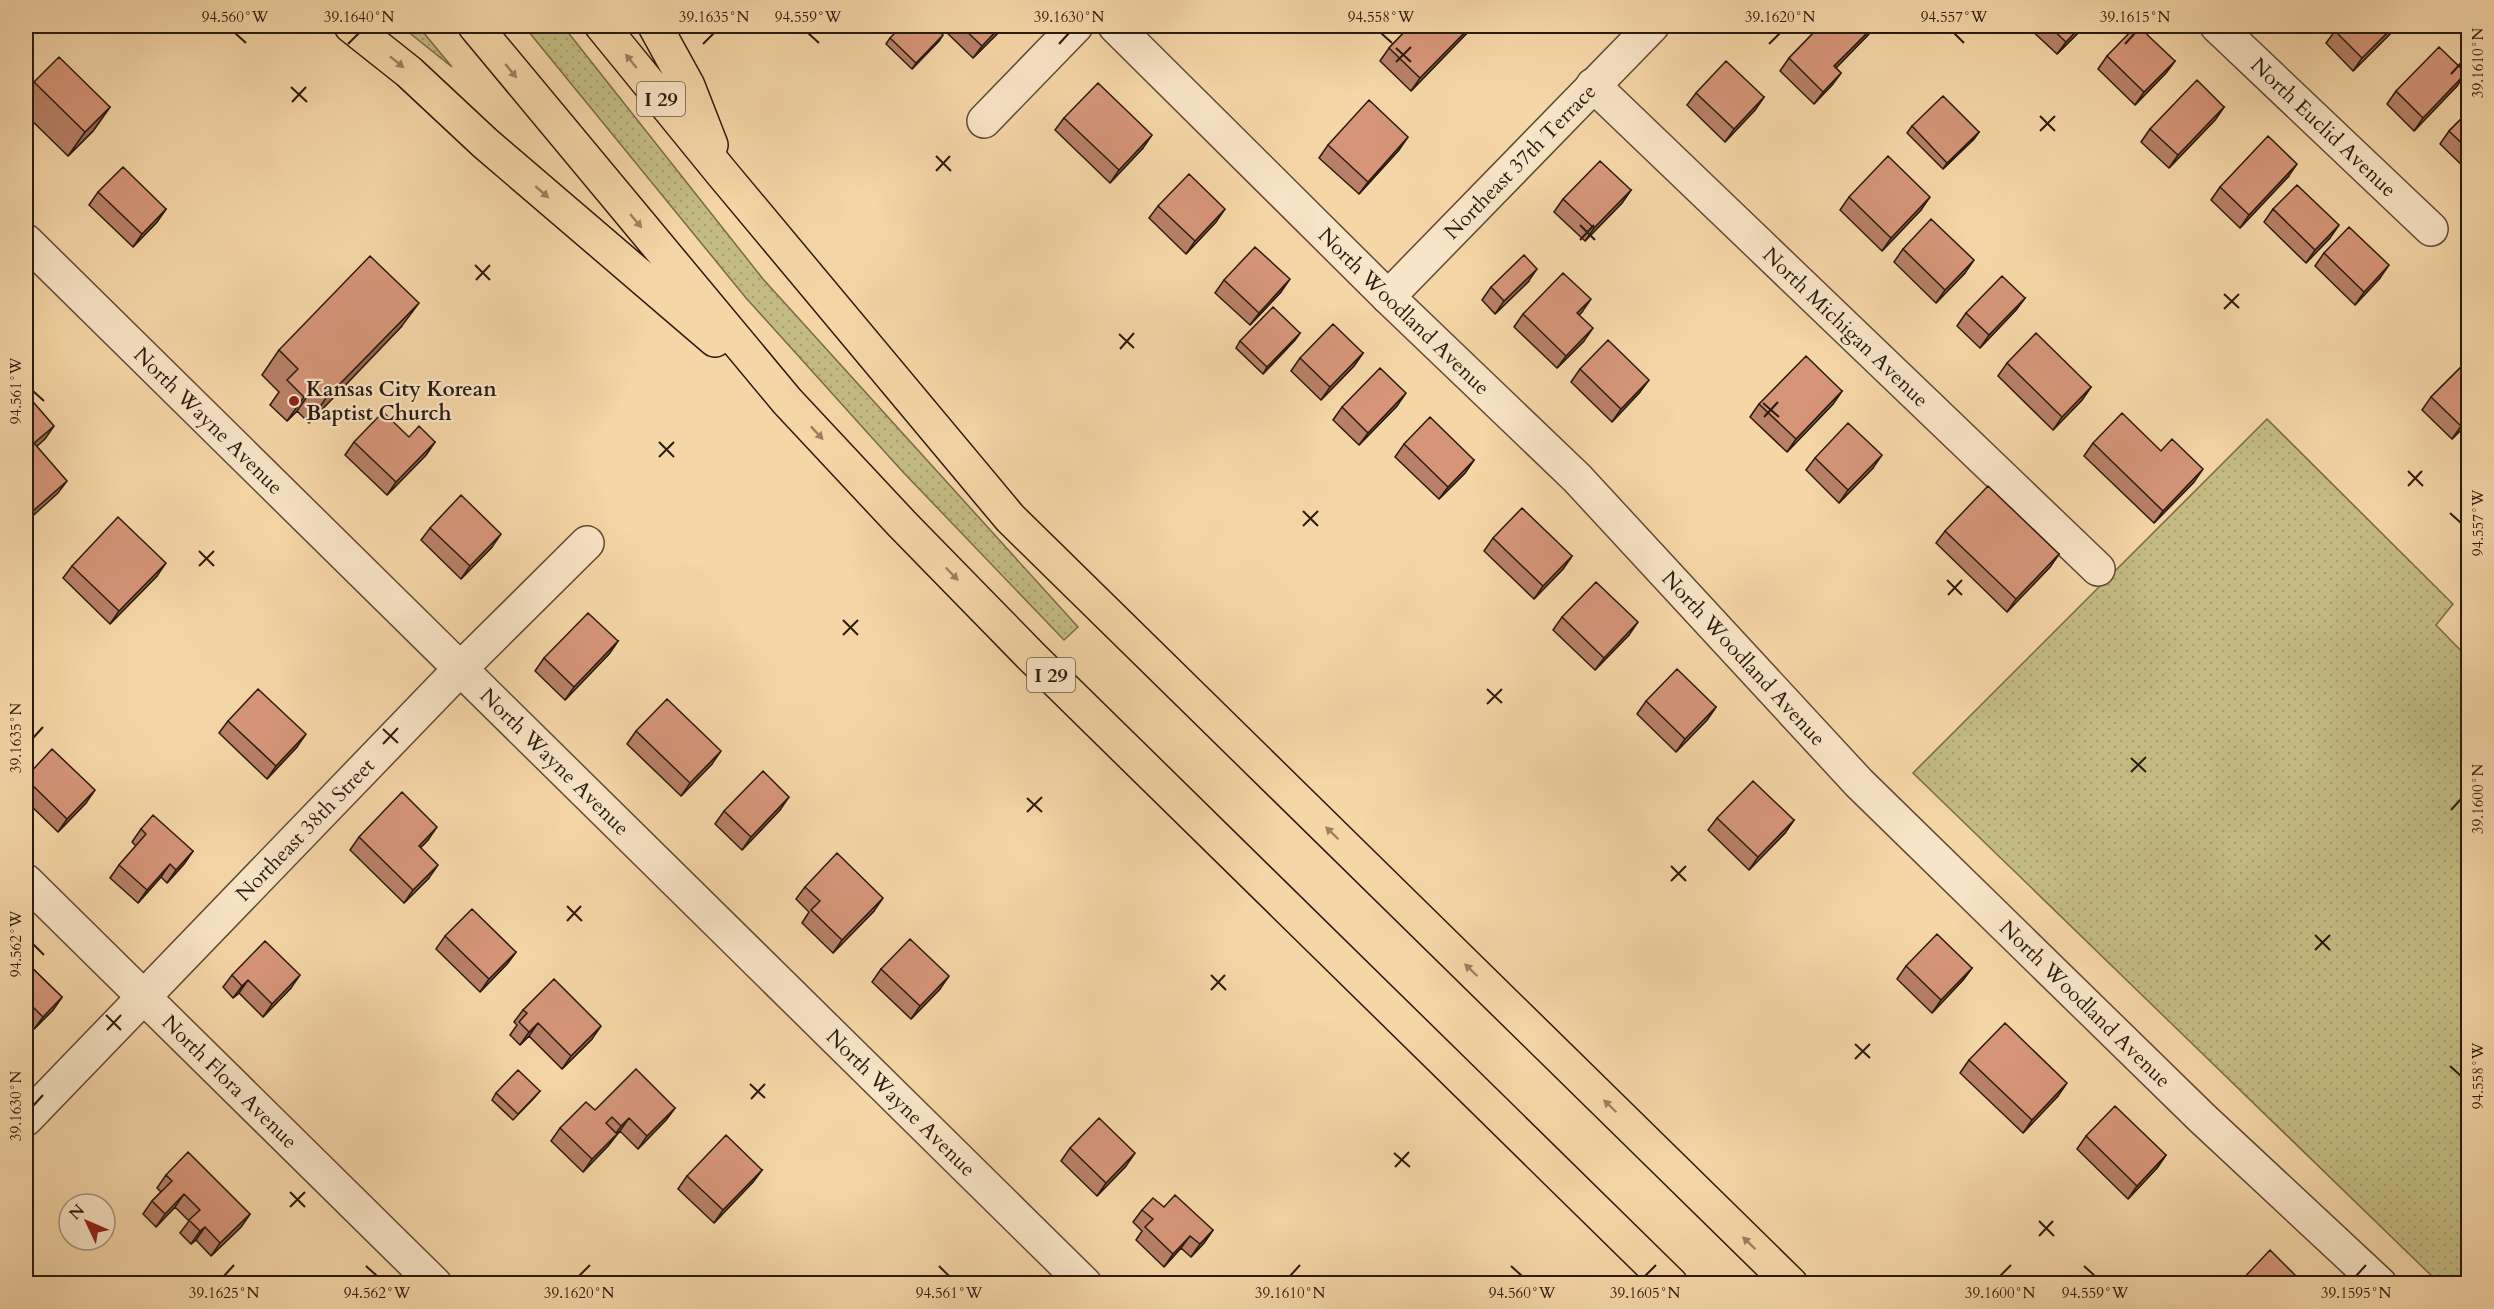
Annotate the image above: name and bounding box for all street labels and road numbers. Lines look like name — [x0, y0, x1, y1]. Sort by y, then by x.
street label: North Euclid Avenue — [2244, 51, 2403, 204]
street label: Northeast 37th Terrace — [1438, 78, 1603, 246]
road number: I 29 — [637, 82, 685, 116]
street label: North Woodland Avenue — [1311, 221, 1496, 402]
street label: North Michigan Avenue — [1756, 241, 1935, 414]
street label: North Wayne Avenue — [127, 341, 289, 501]
street label: North Woodland Avenue — [1655, 565, 1832, 753]
road number: I 29 — [1027, 658, 1075, 692]
street label: North Wayne Avenue — [473, 682, 636, 842]
street label: Northeast 38th Street — [229, 752, 382, 908]
street label: North Woodland Avenue — [1993, 914, 2177, 1095]
street label: North Flora Avenue — [155, 1009, 304, 1156]
street label: North Wayne Avenue — [819, 1023, 982, 1183]

